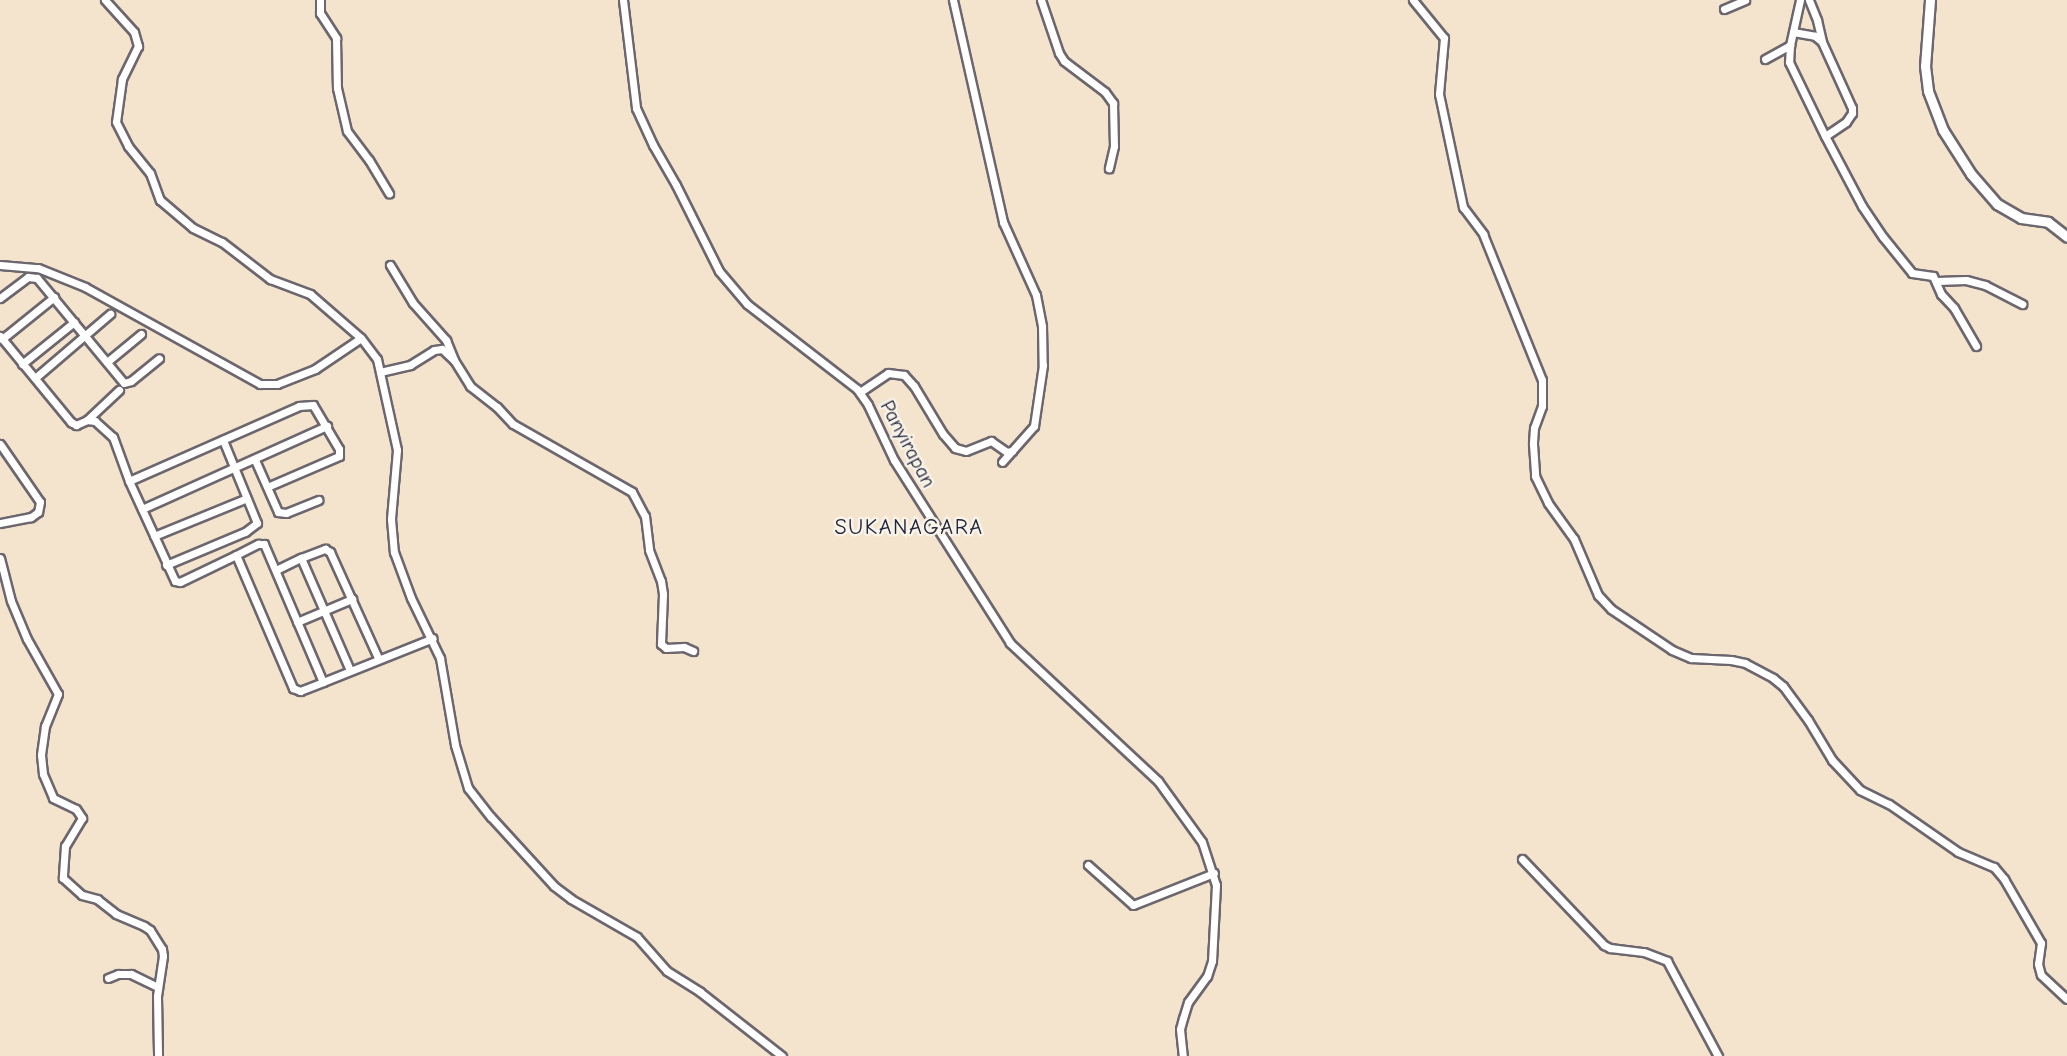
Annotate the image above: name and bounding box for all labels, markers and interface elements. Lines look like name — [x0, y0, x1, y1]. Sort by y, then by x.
street label: Panyirapan — [875, 396, 941, 492]
district label: SUKANAGARA — [834, 515, 984, 541]

